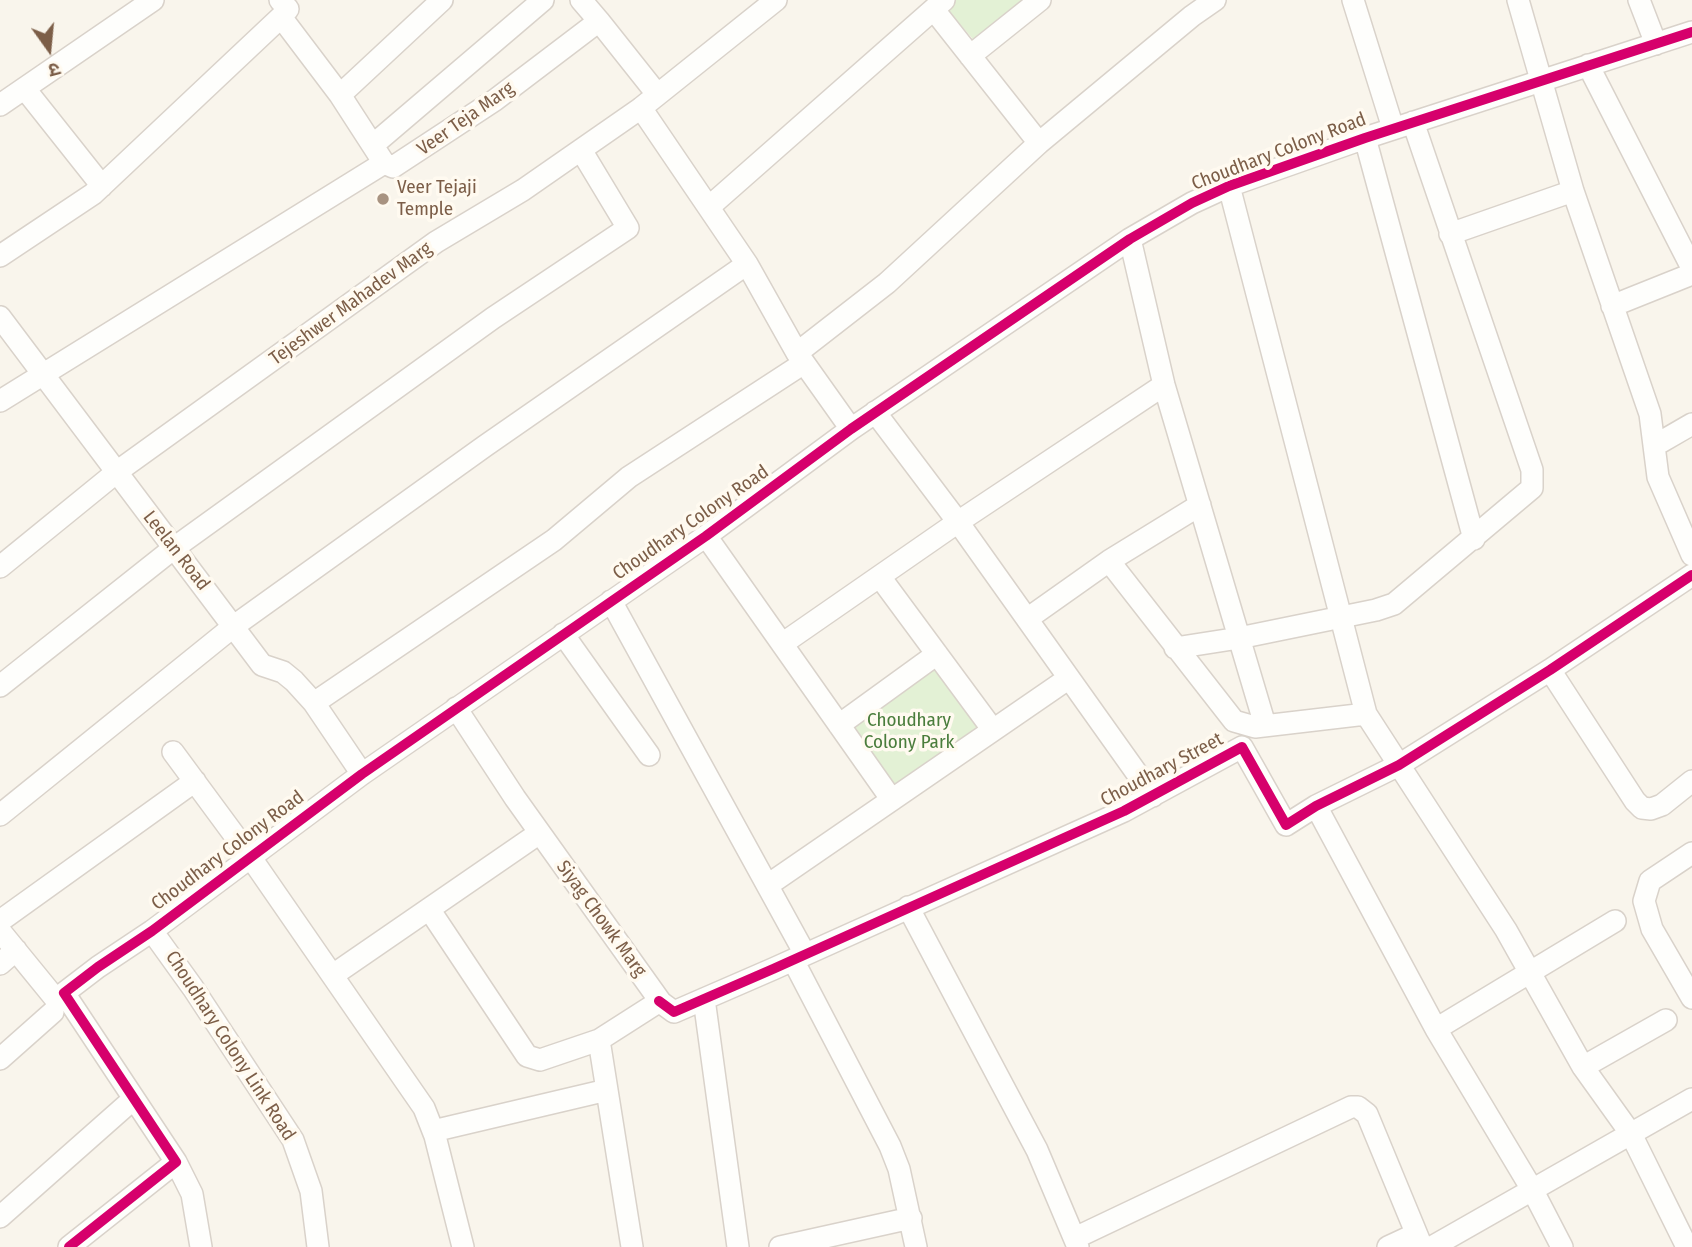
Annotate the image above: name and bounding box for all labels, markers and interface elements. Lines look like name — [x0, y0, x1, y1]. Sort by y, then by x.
north arrow — [14, 14, 84, 84]
text: उ — [46, 57, 63, 82]
street label: Veer Teja Marg — [413, 77, 519, 161]
street label: Choudhary Colony Road — [1189, 108, 1369, 196]
place label: Veer Tejaji Temple — [397, 177, 477, 221]
marker: Veer Tejaji Temple — [375, 191, 391, 207]
street label: Tejeshwer Mahadev Marg — [265, 237, 437, 371]
street label: Choudhary Colony Road — [609, 461, 773, 585]
street label: Leelan Road — [138, 507, 214, 595]
park label: Choudhary Colony Park — [864, 710, 954, 754]
street label: Choudhary Street — [1097, 728, 1227, 812]
street label: Choudhary Colony Road — [147, 786, 309, 916]
street label: Siyag Chowk Marg — [551, 856, 651, 982]
street label: Choudhary Colony Link Road — [160, 947, 300, 1145]

